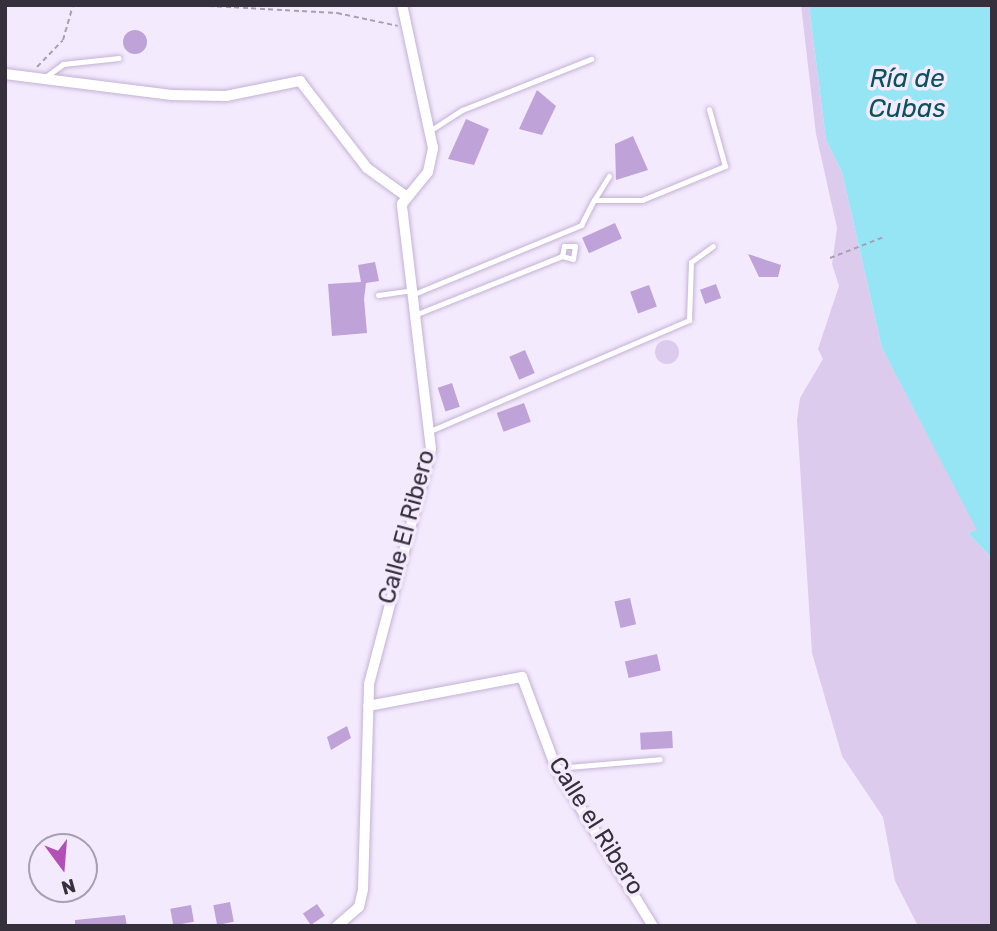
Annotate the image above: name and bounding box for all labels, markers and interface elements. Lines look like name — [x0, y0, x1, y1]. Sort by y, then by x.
water label: Ría de Cubas — [869, 63, 945, 124]
street label: Calle El Ribero — [373, 447, 441, 607]
street label: Calle el Ribero — [542, 752, 650, 900]
north arrow — [28, 833, 98, 903]
text: N — [59, 874, 78, 900]

